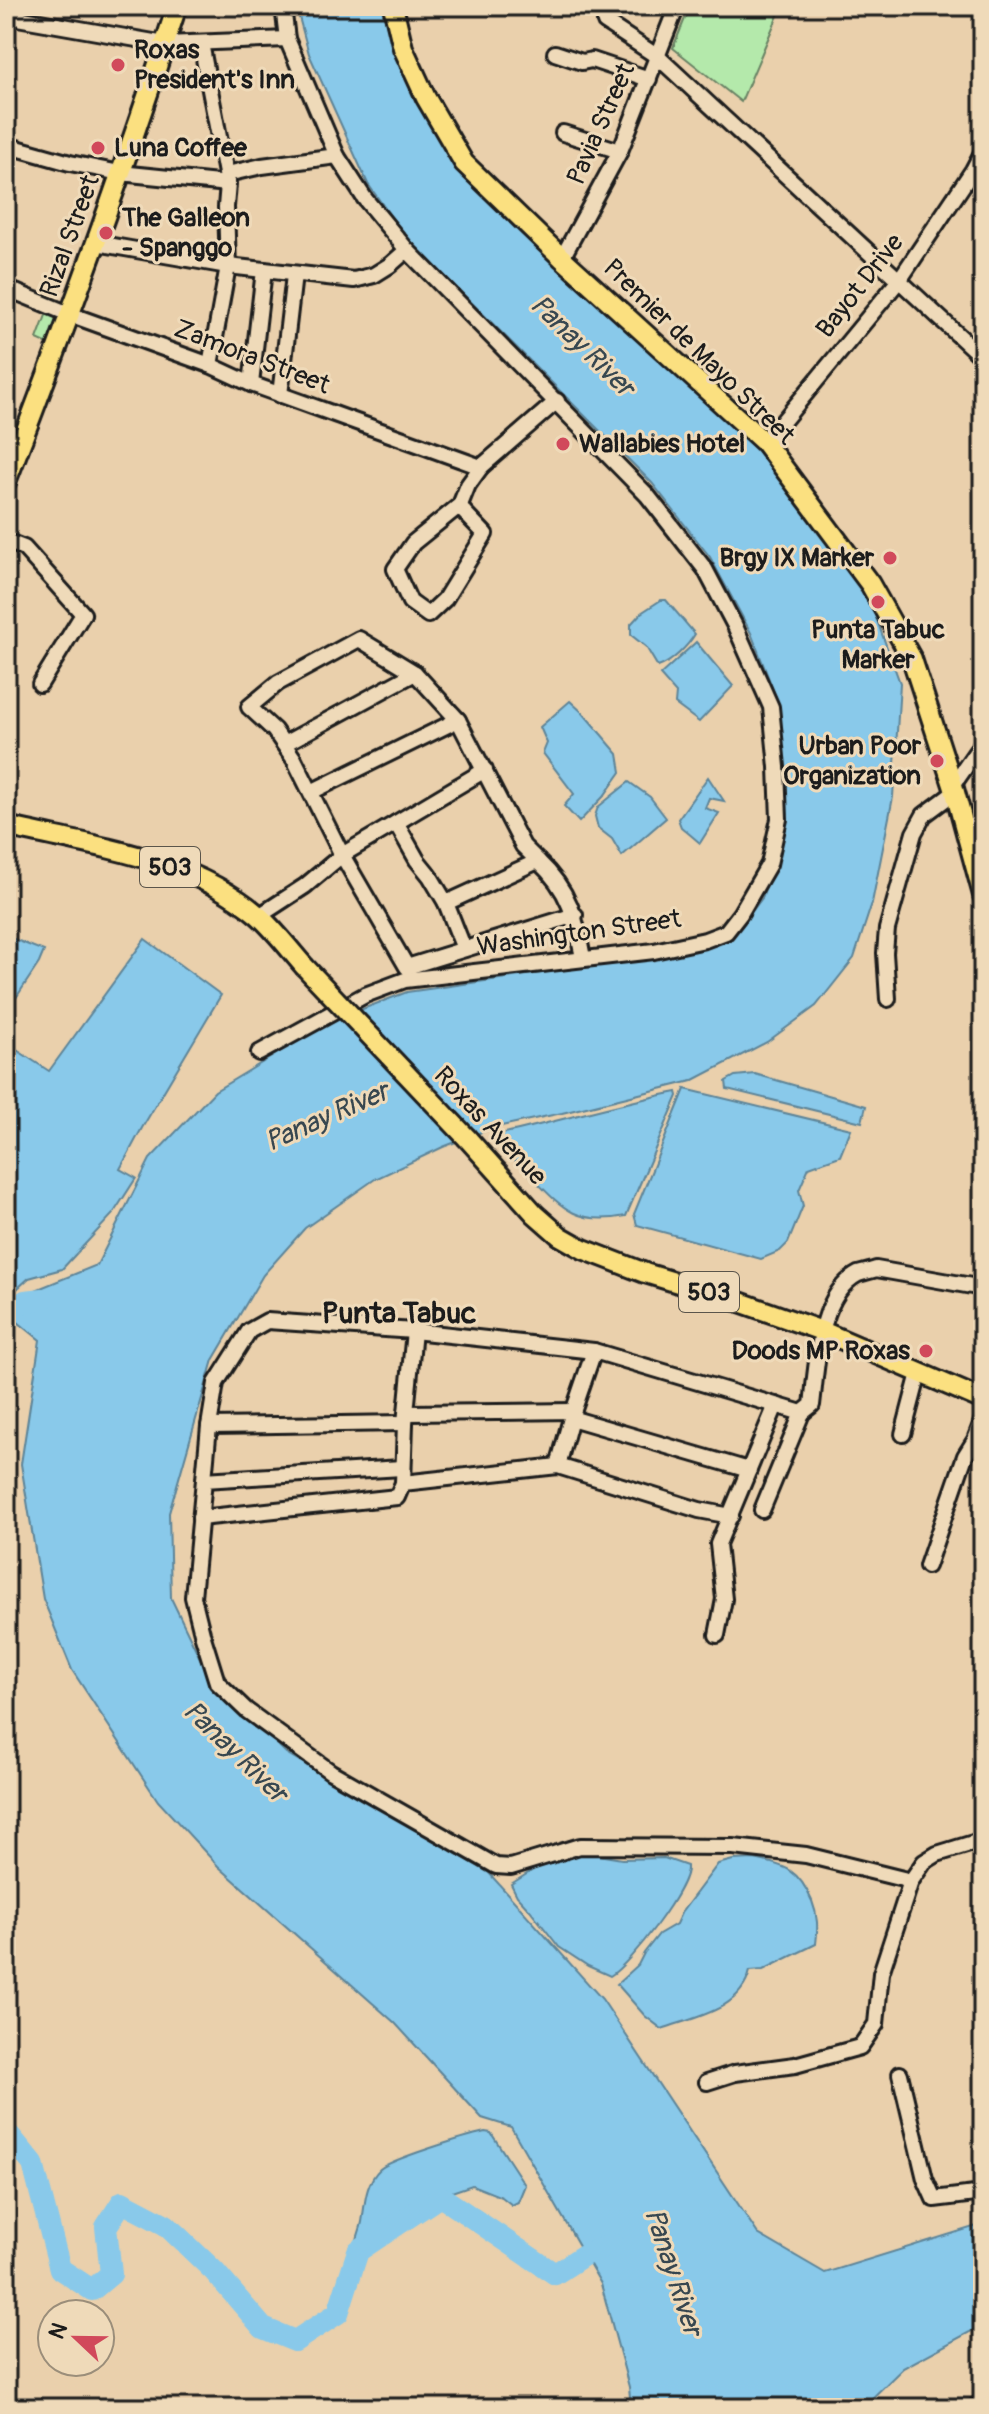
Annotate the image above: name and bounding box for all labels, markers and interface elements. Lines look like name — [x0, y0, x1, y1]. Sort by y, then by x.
place label: Roxas President's Inn — [134, 34, 295, 96]
marker: Roxas President's Inn — [109, 56, 127, 74]
street label: Pavia Street — [560, 58, 642, 190]
place label: Luna Coffee — [114, 132, 248, 164]
marker: Luna Coffee — [89, 139, 107, 157]
street label: Rizal Street — [33, 170, 107, 301]
place label: The Galleon - Spanggo — [121, 202, 250, 264]
marker: The Galleon - Spanggo — [97, 224, 115, 242]
street label: Bayot Drive — [809, 227, 911, 345]
street label: Premier de Mayo Street — [596, 252, 802, 452]
water label: Panay River — [522, 288, 644, 406]
street label: Zamora Street — [170, 313, 335, 402]
place label: Wallabies Hotel — [579, 428, 745, 460]
marker: Wallabies Hotel — [554, 435, 572, 453]
place label: Brgy IX Marker — [719, 542, 875, 574]
marker: Brgy IX Marker — [881, 549, 899, 567]
marker: Punta Tabuc Marker — [869, 593, 887, 611]
place label: Punta Tabuc Marker — [811, 614, 945, 676]
place label: Urban Poor Organization — [783, 730, 922, 792]
marker: Urban Poor Organization — [928, 752, 946, 770]
road number: 503 — [140, 847, 200, 887]
street label: Washington Street — [475, 903, 684, 963]
street label: Roxas Avenue — [427, 1060, 553, 1192]
water label: Panay River — [260, 1073, 397, 1160]
road number: 503 — [679, 1272, 739, 1312]
district label: Punta Tabuc — [322, 1295, 476, 1332]
place label: Doods MP Roxas — [732, 1335, 910, 1367]
marker: Doods MP Roxas — [917, 1342, 935, 1360]
water label: Panay River — [175, 1694, 297, 1812]
water label: Panay River — [636, 2204, 711, 2343]
north arrow — [36, 2298, 116, 2378]
text: N — [43, 2319, 74, 2343]

